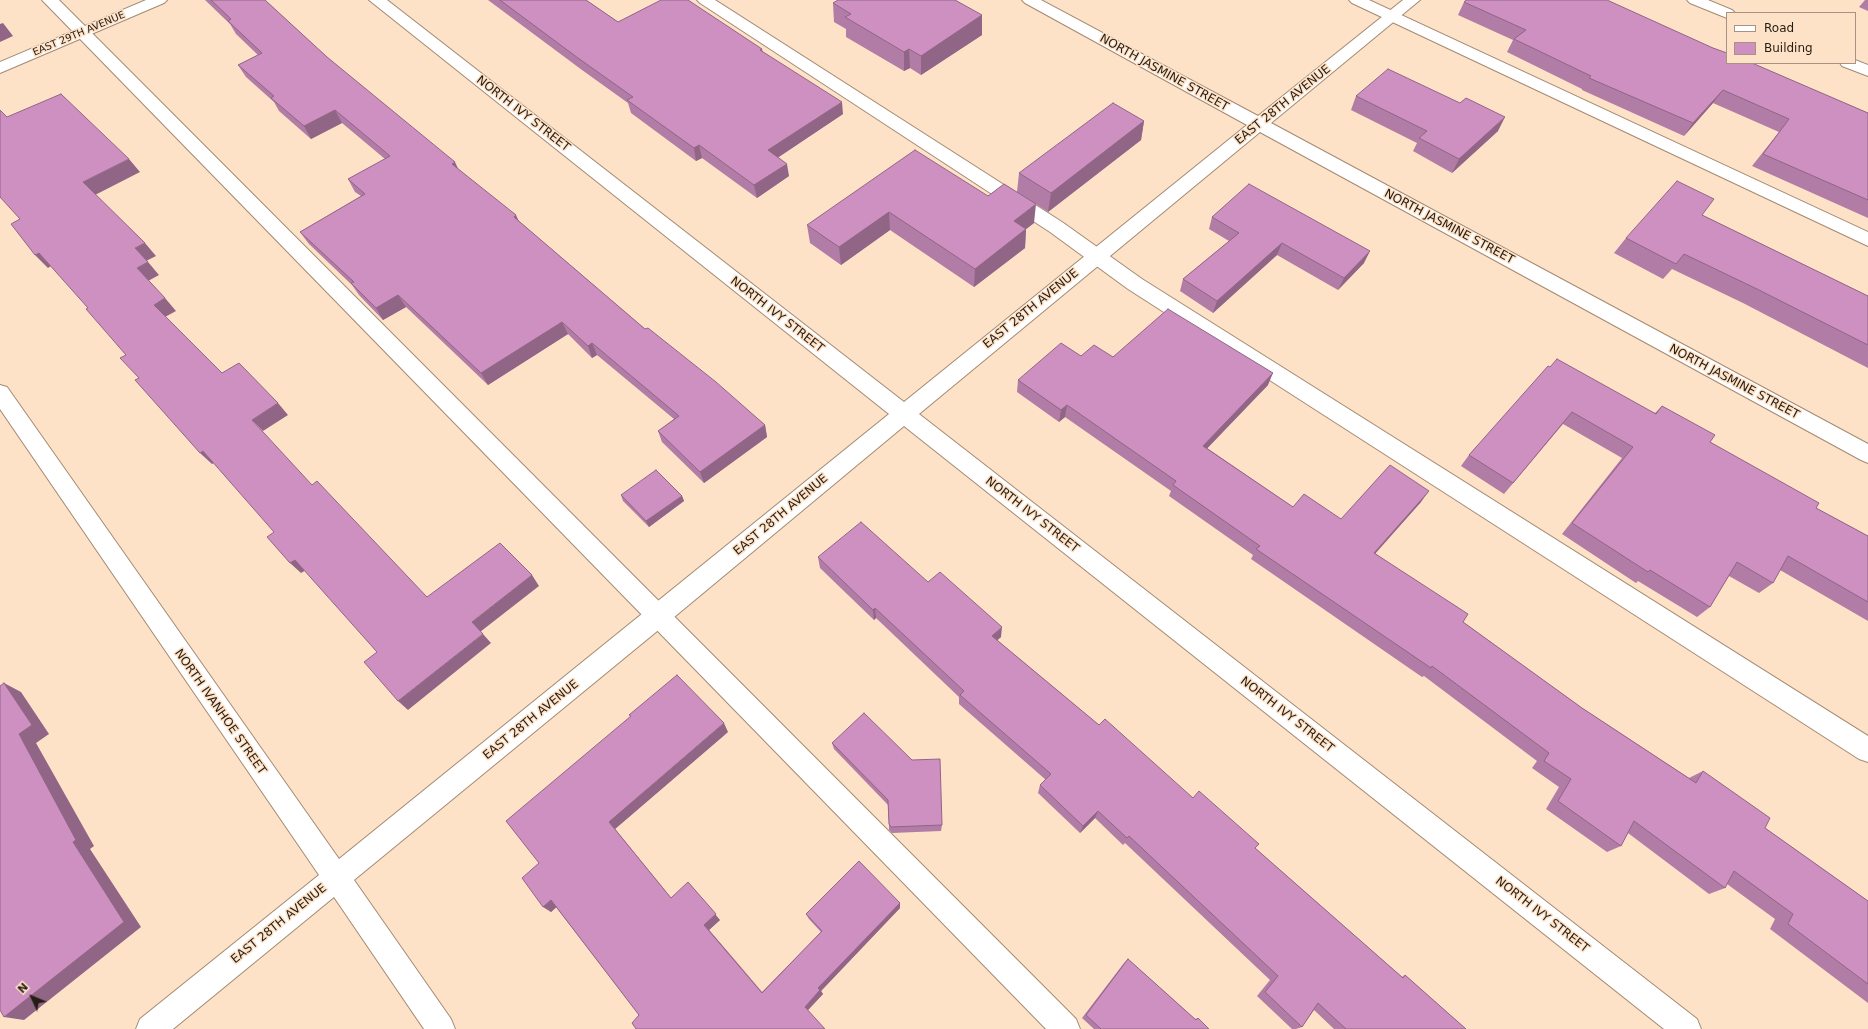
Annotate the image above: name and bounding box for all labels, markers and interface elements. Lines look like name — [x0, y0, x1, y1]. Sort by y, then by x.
street label: EAST 29TH AVENUE — [31, 9, 127, 59]
legend — [1726, 12, 1856, 64]
text: Road — [1764, 21, 1794, 35]
street label: NORTH JASMINE STREET — [1097, 31, 1231, 115]
text: Building — [1764, 41, 1813, 55]
street label: EAST 28TH AVENUE — [1232, 62, 1334, 148]
street label: NORTH IVY STREET — [473, 73, 573, 155]
street label: NORTH JASMINE STREET — [1381, 187, 1517, 267]
street label: EAST 28TH AVENUE — [980, 266, 1082, 352]
street label: NORTH IVY STREET — [727, 274, 827, 356]
street label: NORTH JASMINE STREET — [1666, 342, 1802, 422]
street label: EAST 28TH AVENUE — [731, 471, 831, 559]
street label: NORTH IVY STREET — [982, 474, 1082, 556]
street label: NORTH IVANHOE STREET — [171, 646, 269, 778]
street label: NORTH IVY STREET — [1237, 674, 1337, 756]
street label: EAST 28TH AVENUE — [480, 677, 582, 763]
street label: NORTH IVY STREET — [1492, 874, 1592, 956]
street label: EAST 28TH AVENUE — [228, 881, 330, 967]
north arrow — [12, 977, 52, 1017]
text: N — [15, 980, 31, 996]

